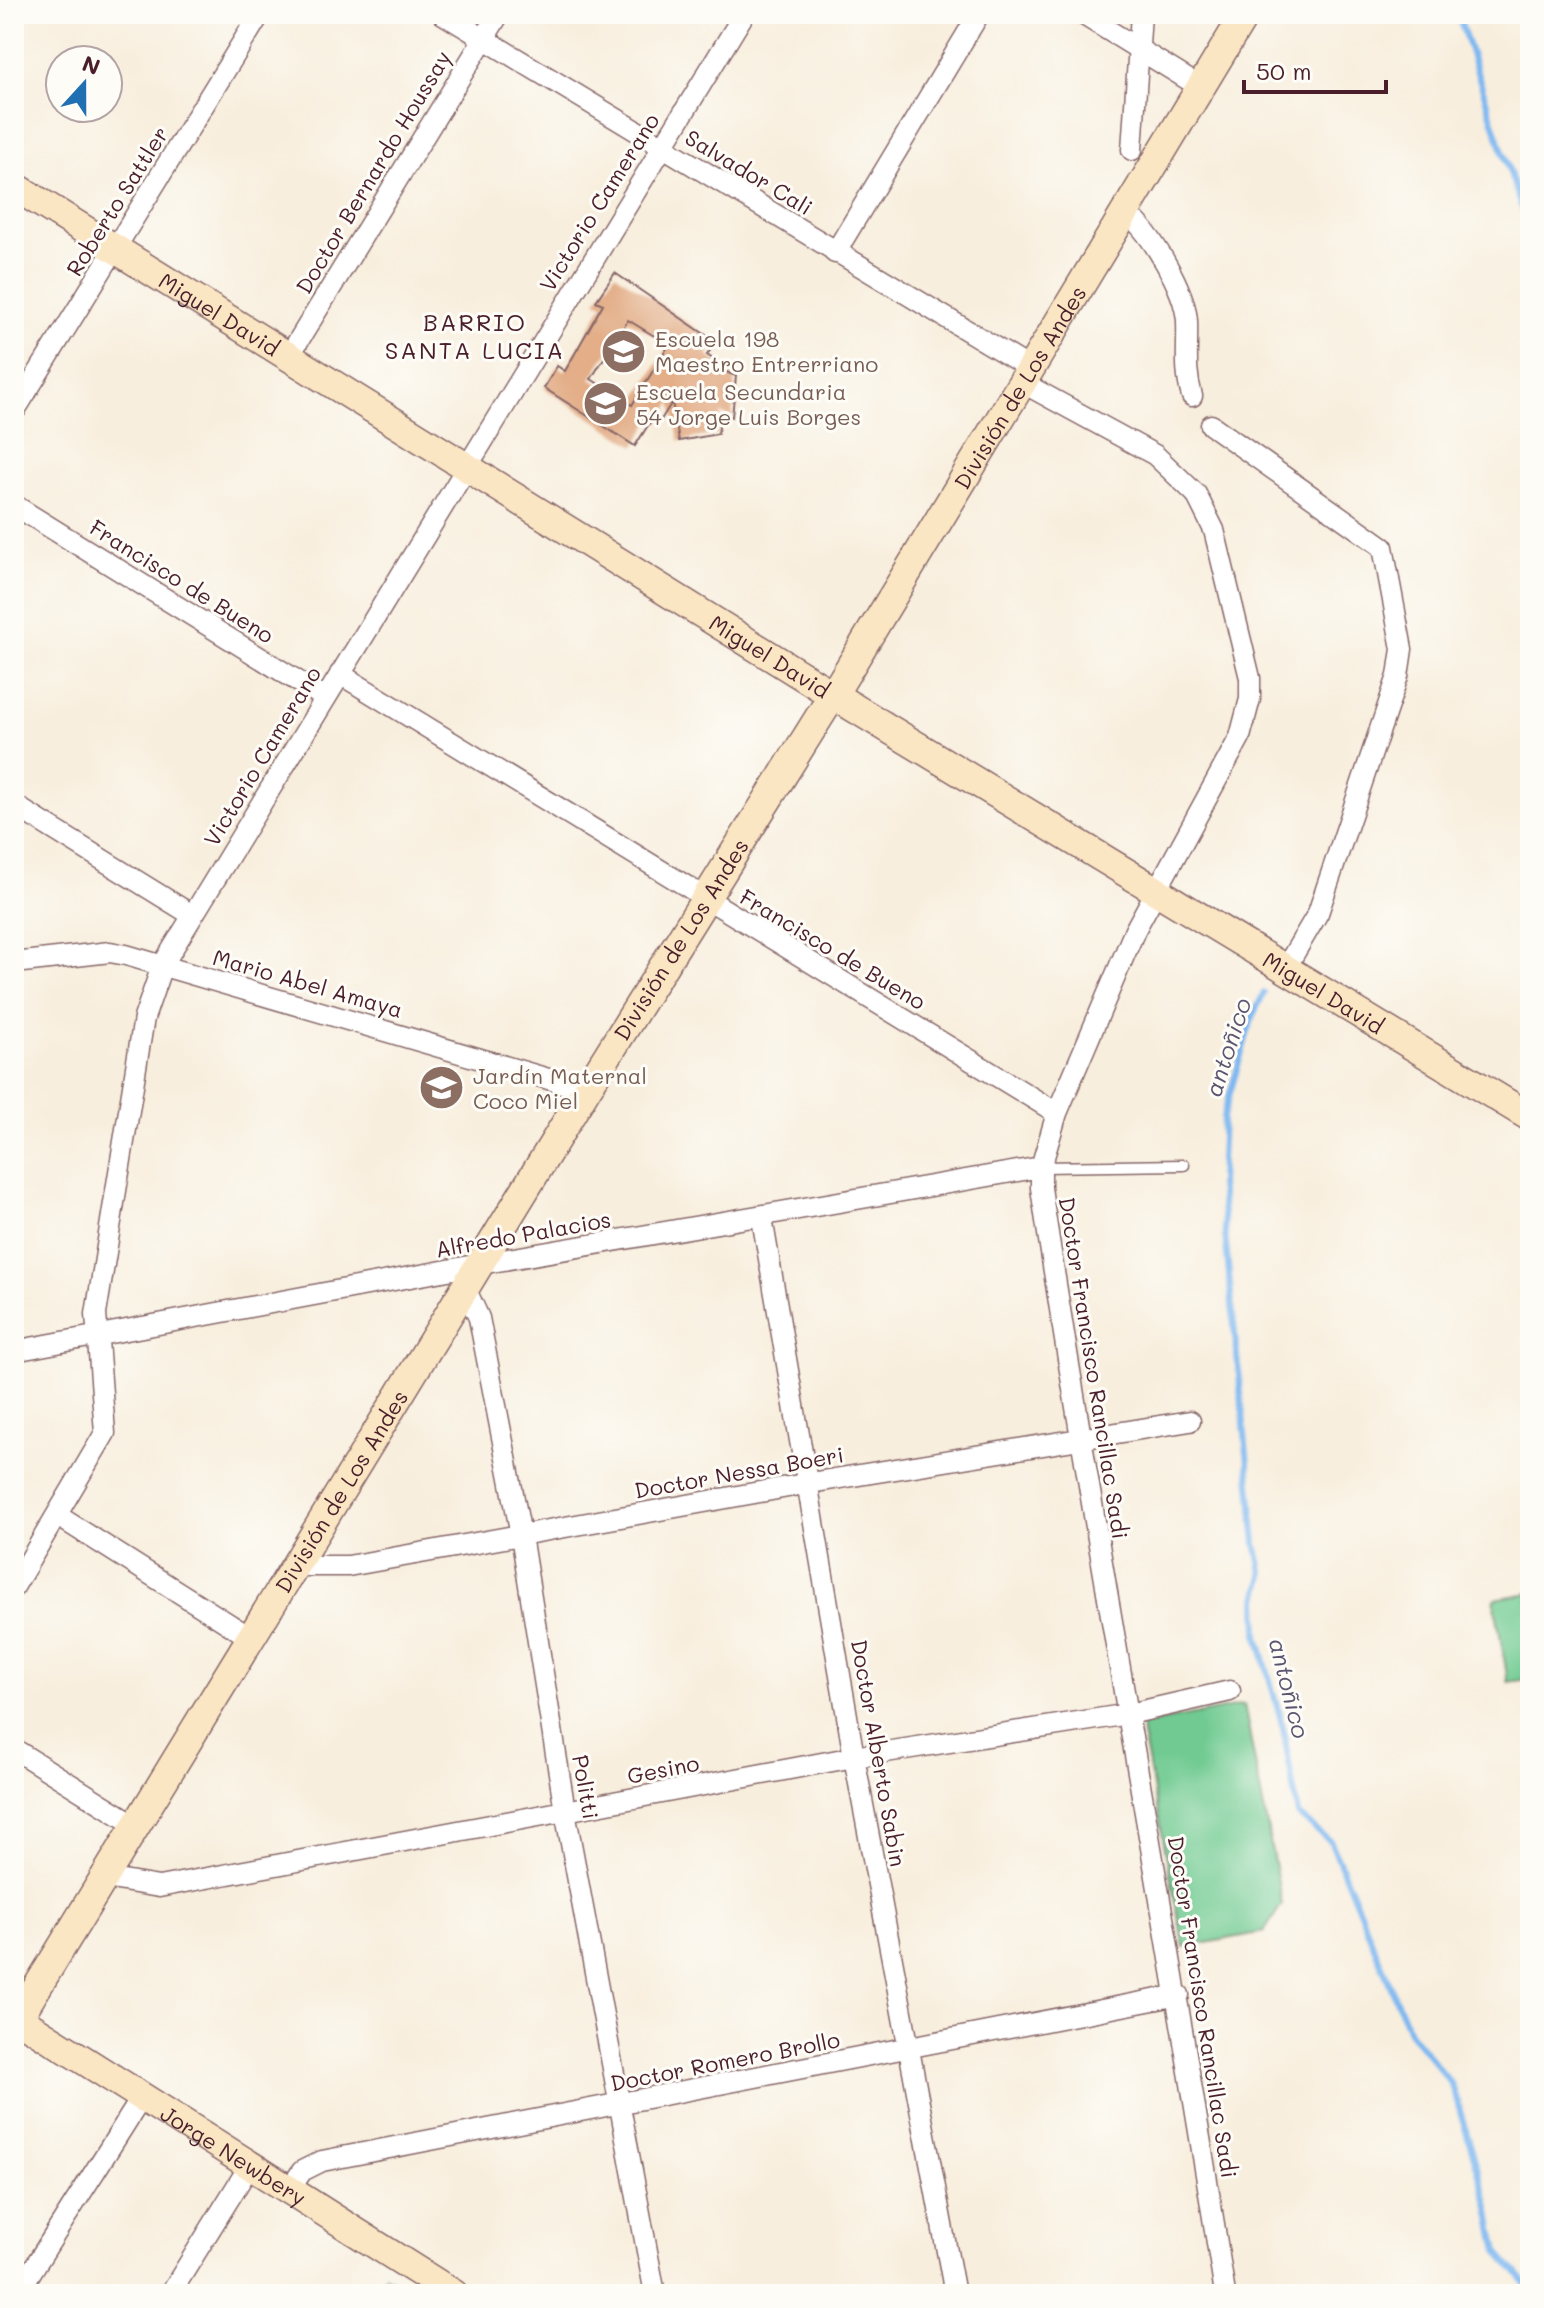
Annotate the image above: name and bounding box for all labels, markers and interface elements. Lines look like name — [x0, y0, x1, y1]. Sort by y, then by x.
north arrow — [44, 44, 124, 124]
scale bar — [1244, 44, 1386, 94]
street label: Doctor Bernardo Houssay — [289, 45, 457, 299]
text: N — [78, 48, 104, 81]
text: 50 m — [1256, 55, 1312, 86]
street label: Victorio Camerano — [532, 107, 666, 297]
street label: Roberto Sattler — [59, 121, 175, 281]
street label: Salvador Cali — [680, 123, 818, 221]
street label: Miguel David — [154, 265, 285, 362]
street label: División de Los Andes — [947, 280, 1092, 494]
district label: BARRIO SANTA LUCIA — [385, 306, 565, 365]
place label: Escuela 198 Maestro Entrerriano — [655, 324, 878, 378]
school or university icon: Escuela 198 Maestro Entrerriano — [600, 327, 648, 375]
place label: Escuela Secundaria 54 Jorge Luis Borges — [636, 377, 861, 431]
school or university icon: Escuela Secundaria 54 Jorge Luis Borges — [581, 380, 629, 428]
street label: Francisco de Bueno — [85, 513, 279, 649]
street label: Miguel David — [704, 607, 836, 704]
street label: Victorio Camerano — [197, 661, 327, 851]
street label: División de Los Andes — [606, 833, 754, 1045]
street label: Francisco de Bueno — [735, 882, 931, 1016]
street label: Mario Abel Amaya — [210, 942, 406, 1024]
street label: Miguel David — [1258, 944, 1390, 1040]
water label: antoñico — [1196, 994, 1258, 1100]
place label: Jardín Maternal Coco Miel — [473, 1061, 647, 1115]
school or university icon: Jardín Maternal Coco Miel — [418, 1064, 466, 1112]
street label: Doctor Francisco Rancillac Sadi — [1053, 1195, 1135, 1541]
street label: Alfredo Palacios — [433, 1204, 613, 1264]
street label: División de Los Andes — [268, 1384, 414, 1598]
street label: Doctor Nessa Boeri — [632, 1439, 846, 1505]
water label: antoñico — [1263, 1635, 1317, 1741]
street label: Doctor Alberto Sabin — [845, 1637, 913, 1869]
street label: Gesino — [625, 1748, 701, 1790]
street label: Politti — [566, 1753, 606, 1821]
street label: Doctor Francisco Rancillac Sadi — [1162, 1834, 1244, 2180]
street label: Doctor Romero Brollo — [608, 2025, 842, 2097]
street label: Jorge Newbery — [156, 2098, 312, 2212]

